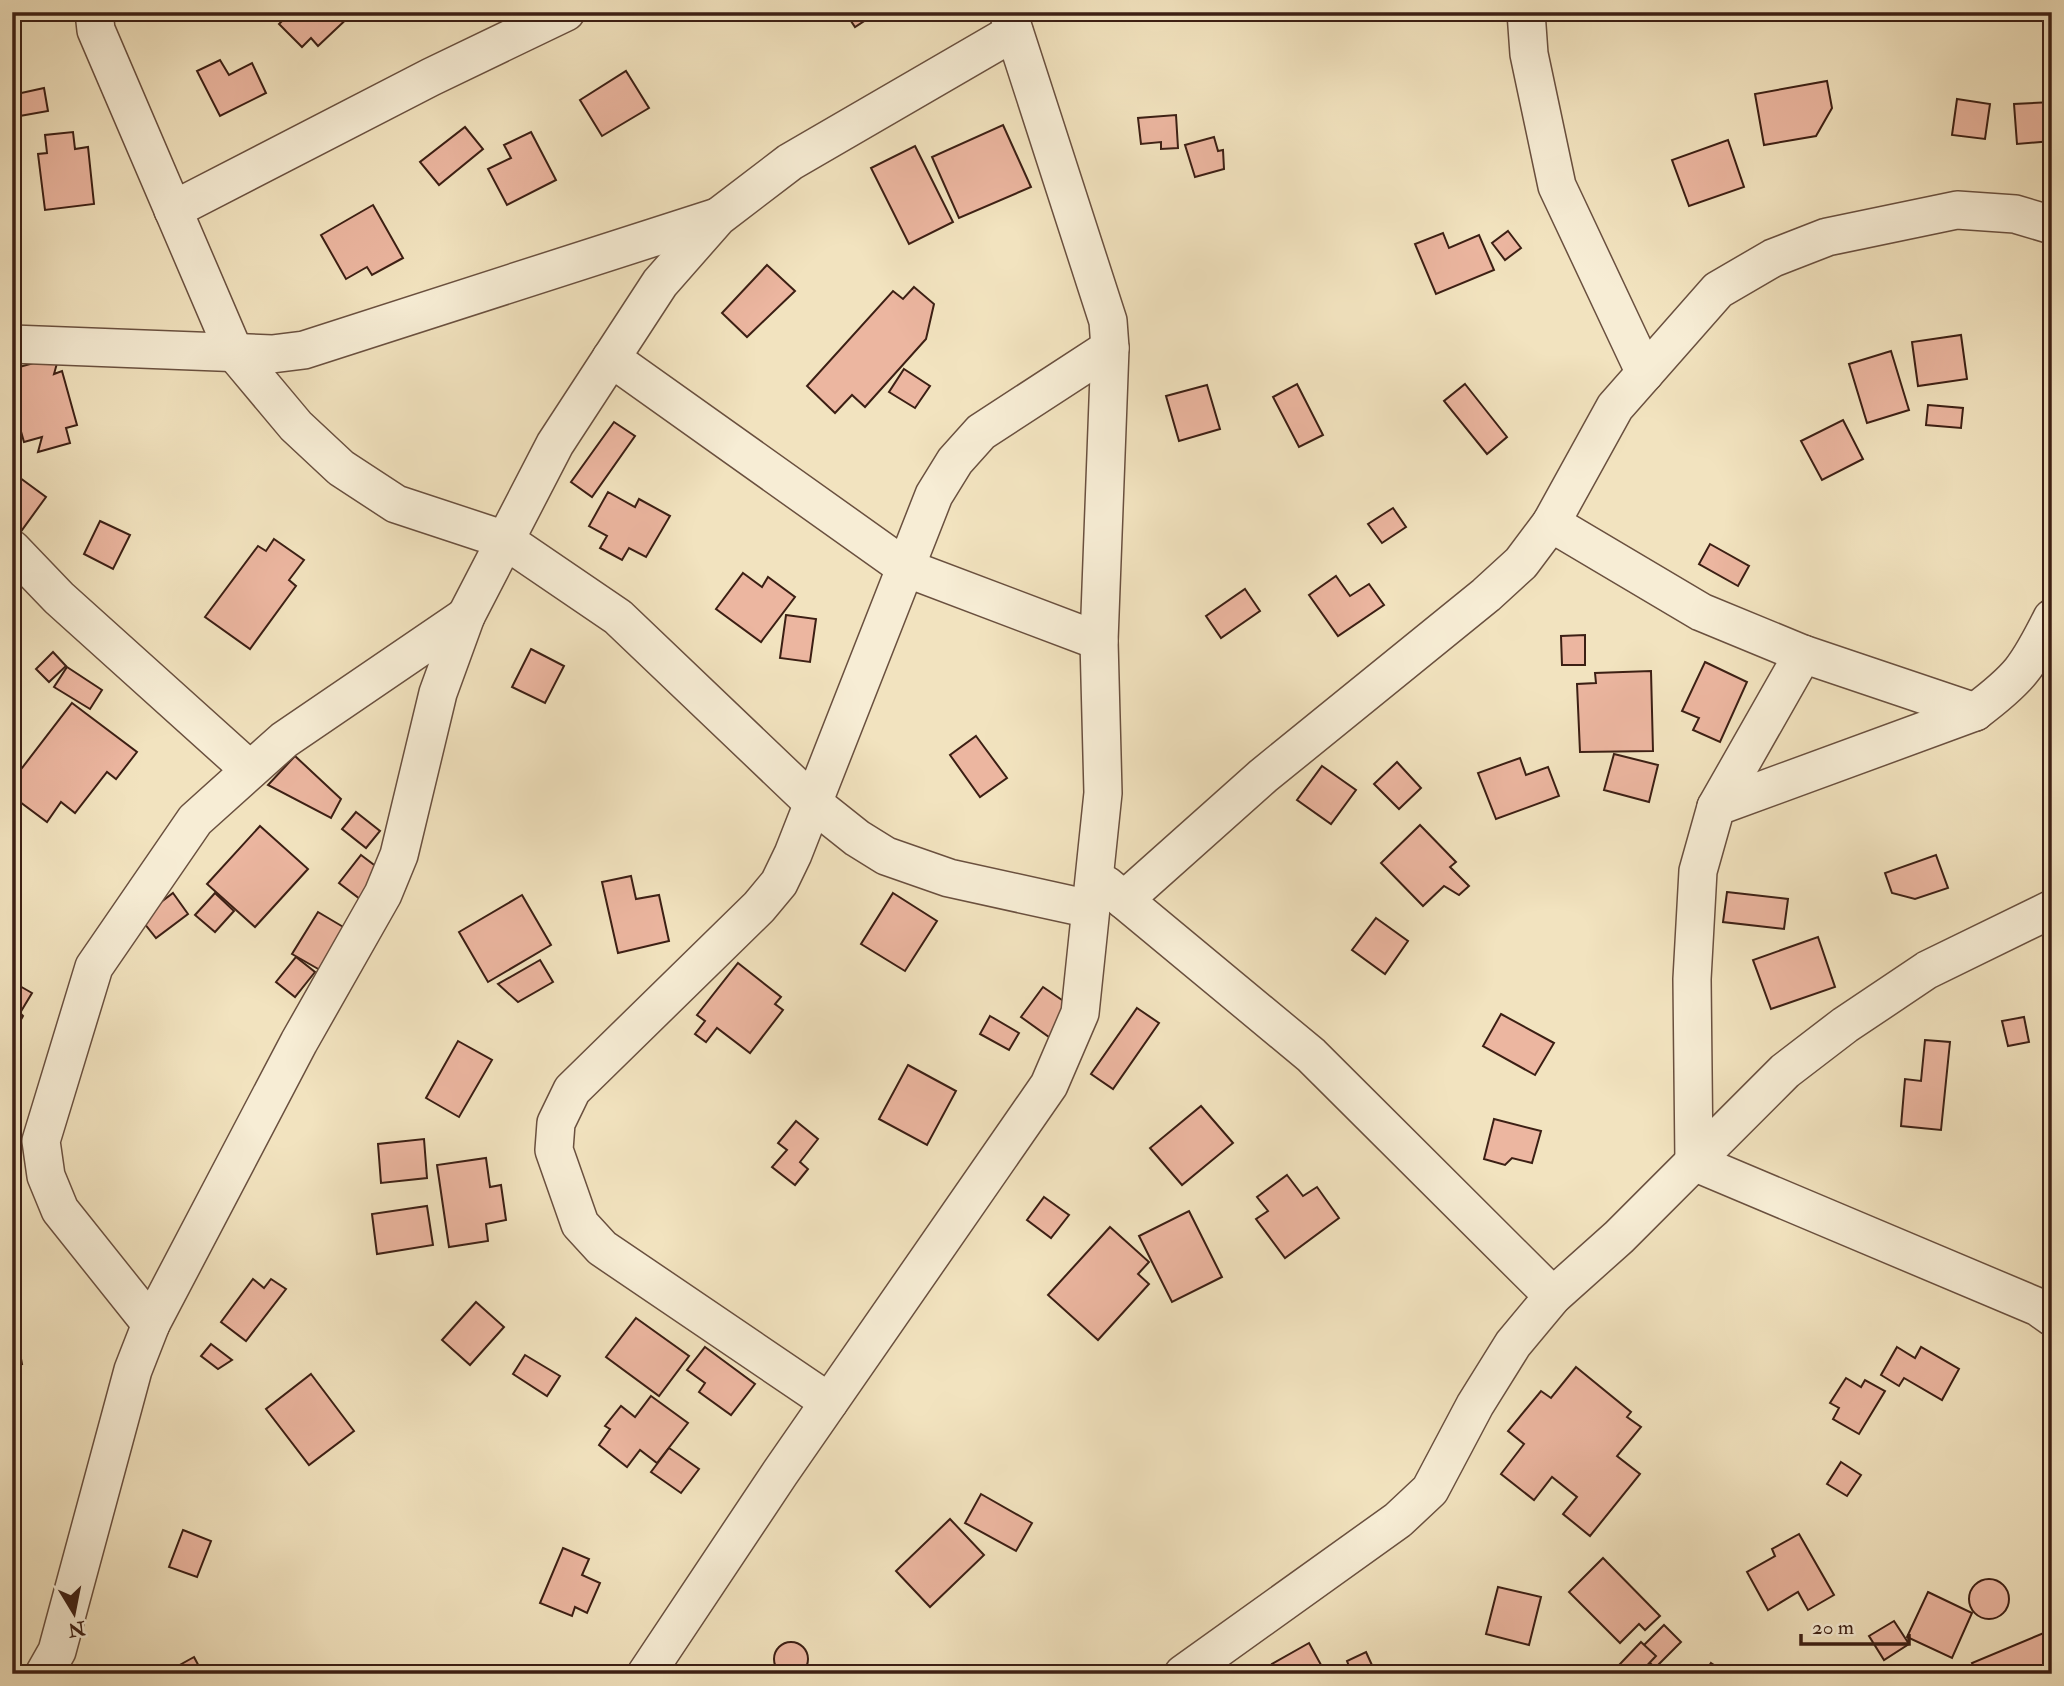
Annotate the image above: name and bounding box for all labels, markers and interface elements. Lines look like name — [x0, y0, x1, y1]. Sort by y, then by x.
north arrow — [38, 1578, 108, 1648]
scale bar — [1801, 1602, 1910, 1646]
text: 20 m — [1812, 1614, 1854, 1641]
text: N — [65, 1615, 88, 1642]

